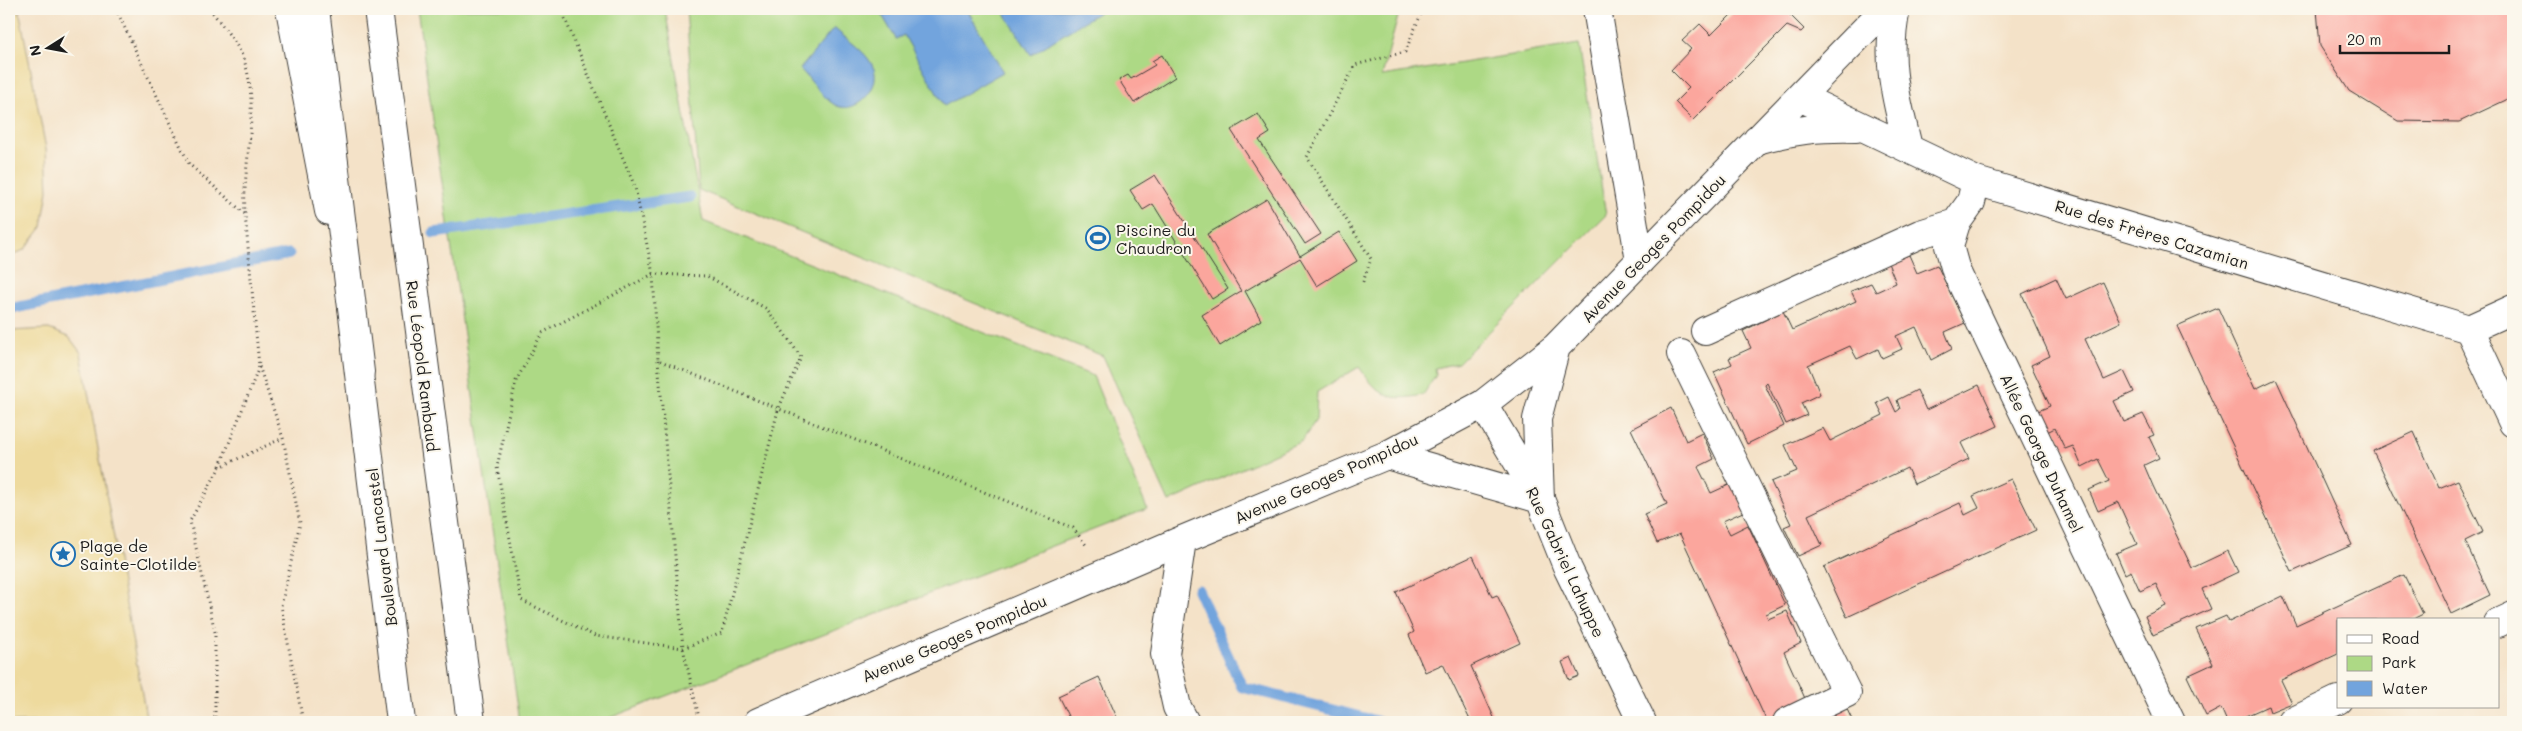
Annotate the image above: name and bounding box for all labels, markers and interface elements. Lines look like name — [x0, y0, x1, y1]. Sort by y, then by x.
north arrow — [22, 22, 72, 72]
scale bar — [2340, 22, 2448, 54]
text: 20 m — [2347, 29, 2381, 49]
text: N — [24, 44, 45, 58]
street label: Avenue Geoges Pompidou — [1576, 169, 1730, 327]
street label: Rue des Frères Cazamian — [2053, 195, 2251, 273]
place label: Piscine du Chaudron — [1116, 219, 1196, 258]
sports icon: Piscine du Chaudron — [1085, 225, 1111, 251]
street label: Rue Léopold Rambaud — [402, 279, 444, 453]
street label: Allée George Duhamel — [1996, 370, 2088, 536]
street label: Avenue Geoges Pompidou — [1231, 428, 1421, 528]
street label: Boulevard Lancastel — [361, 467, 401, 627]
street label: Rue Gabriel Lahuppe — [1522, 483, 1610, 641]
place label: Plage de Sainte-Clotilde — [80, 535, 197, 574]
place icon: Plage de Sainte-Clotilde — [50, 541, 76, 567]
street label: Avenue Geoges Pompidou — [858, 589, 1050, 687]
legend — [2337, 618, 2500, 708]
text: Road — [2382, 628, 2419, 648]
text: Park — [2382, 652, 2416, 672]
text: Water — [2382, 678, 2428, 698]

